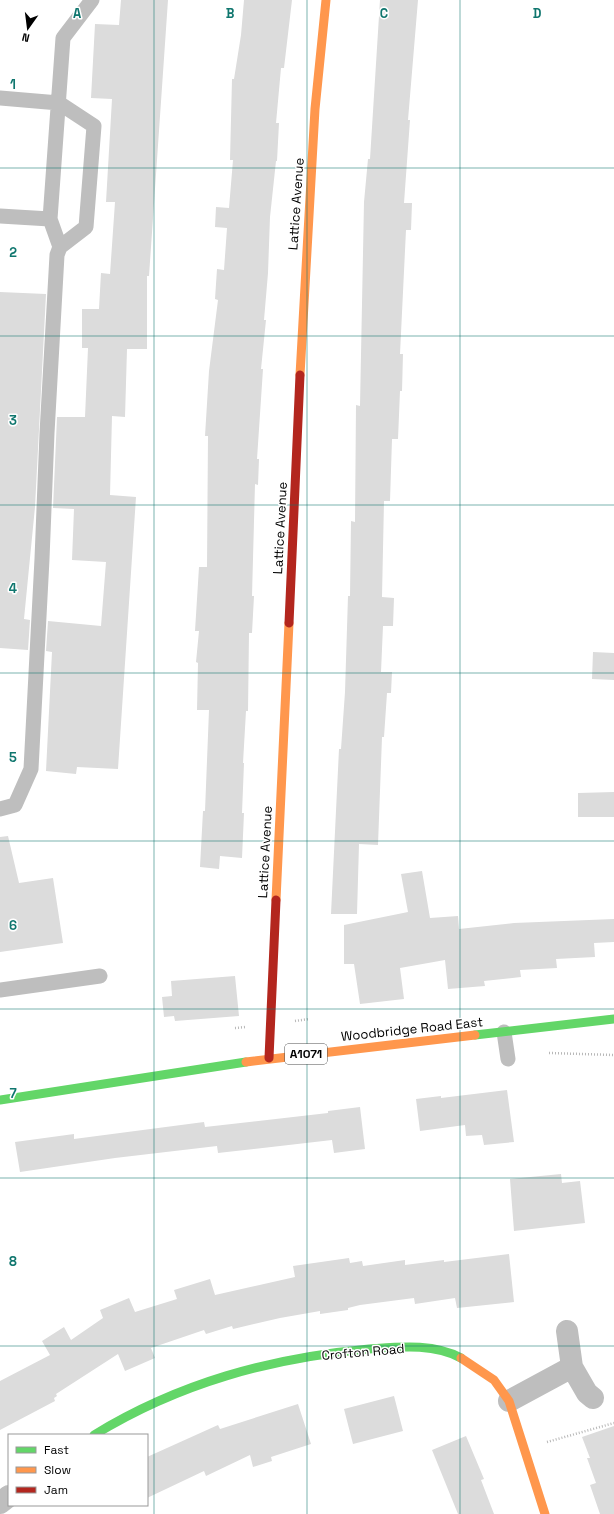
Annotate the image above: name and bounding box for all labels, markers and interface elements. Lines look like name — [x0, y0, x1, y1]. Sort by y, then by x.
text: A — [73, 5, 82, 22]
text: B — [226, 5, 235, 22]
text: C — [380, 5, 388, 22]
text: D — [533, 5, 542, 22]
north arrow — [8, 8, 48, 48]
text: N — [20, 30, 31, 45]
text: 1 — [10, 76, 16, 93]
street label: Lattice Avenue — [284, 157, 308, 251]
text: 2 — [9, 244, 17, 261]
text: 3 — [9, 412, 17, 429]
street label: Lattice Avenue — [269, 481, 291, 575]
text: 4 — [9, 580, 17, 597]
text: 5 — [9, 749, 17, 766]
street label: Lattice Avenue — [254, 805, 276, 899]
text: 6 — [9, 917, 17, 934]
street label: Woodbridge Road East — [340, 1013, 484, 1045]
road number: A1071 — [285, 1044, 327, 1064]
text: 7 — [9, 1085, 17, 1102]
text: 8 — [9, 1253, 17, 1270]
street label: Crofton Road — [321, 1340, 405, 1364]
legend — [8, 1434, 148, 1506]
text: Fast — [44, 1442, 69, 1458]
text: Slow — [44, 1462, 71, 1478]
text: Jam — [44, 1482, 68, 1498]

